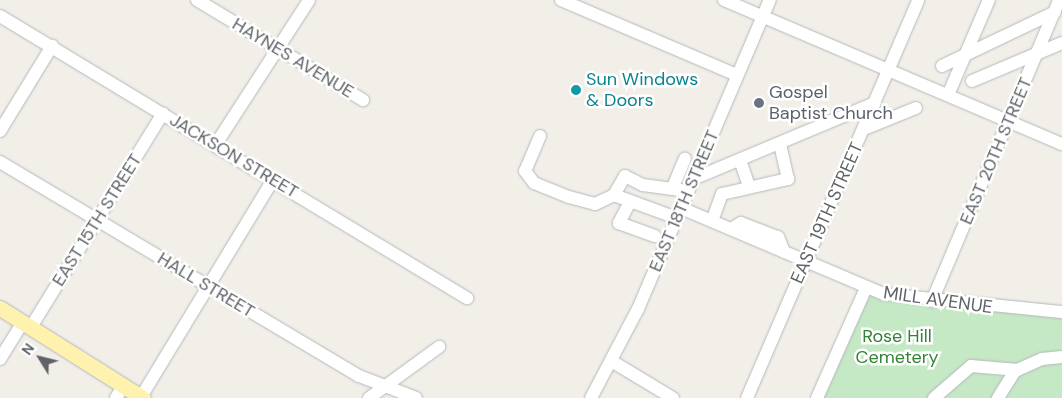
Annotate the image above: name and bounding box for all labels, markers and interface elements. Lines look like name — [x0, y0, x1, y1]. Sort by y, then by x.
street label: HAYNES AVENUE — [228, 13, 358, 103]
place label: Sun Windows & Doors — [586, 69, 698, 112]
street label: EAST 20TH STREET — [955, 74, 1037, 228]
place label: Gospel Baptist Church — [769, 82, 893, 125]
marker: Sun Windows & Doors — [570, 84, 582, 96]
marker: Gospel Baptist Church — [753, 97, 765, 109]
street label: JACKSON STREET — [166, 109, 302, 203]
street label: EAST 18TH STREET — [644, 127, 724, 275]
street label: EAST 19TH STREET — [786, 139, 868, 287]
street label: EAST 15TH STREET — [48, 150, 146, 290]
street label: HALL STREET — [154, 248, 258, 322]
street label: MILL AVENUE — [882, 282, 994, 318]
park label: Rose Hill Cemetery — [856, 326, 938, 368]
north arrow — [15, 333, 65, 383]
text: N — [18, 340, 38, 359]

